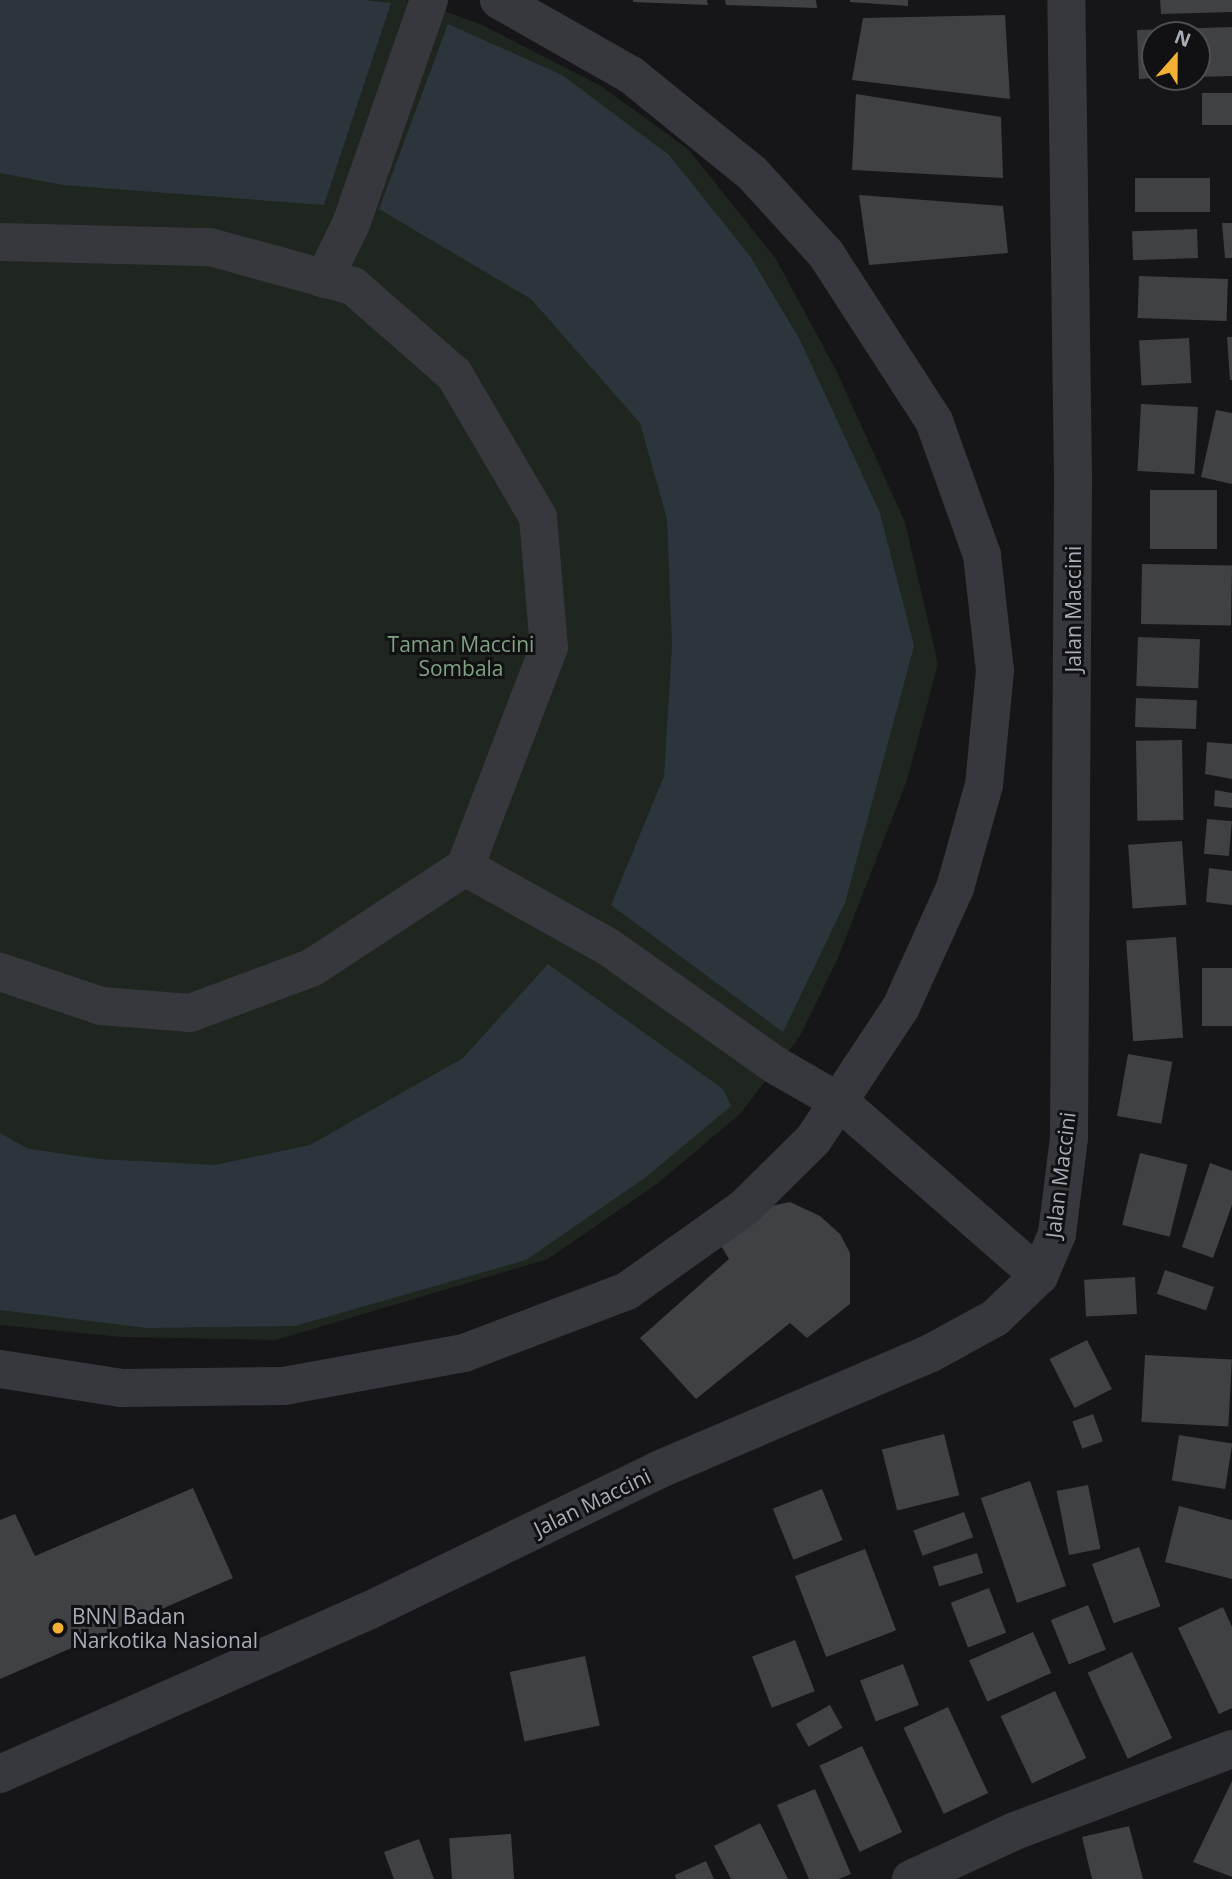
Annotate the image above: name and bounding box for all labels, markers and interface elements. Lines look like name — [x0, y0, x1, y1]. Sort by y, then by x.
north arrow — [1141, 21, 1211, 91]
text: N — [1171, 23, 1195, 53]
street label: Jalan Maccini — [1060, 546, 1086, 672]
park label: Taman Maccini Sombala — [388, 631, 534, 681]
street label: Jalan Maccini — [1040, 1111, 1080, 1239]
street label: Jalan Maccini — [530, 1463, 654, 1541]
place label: BNN Badan Narkotika Nasional — [72, 1603, 258, 1653]
marker: BNN Badan Narkotika Nasional — [50, 1620, 66, 1636]

